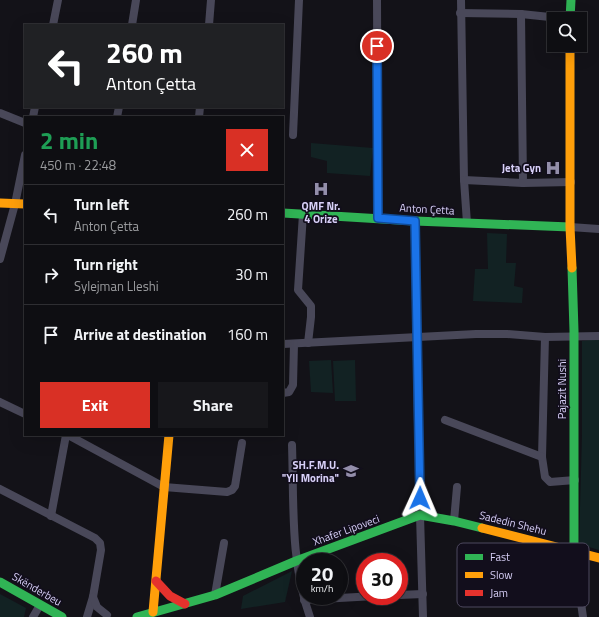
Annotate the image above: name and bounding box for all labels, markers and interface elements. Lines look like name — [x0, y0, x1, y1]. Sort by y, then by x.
map controls — [547, 12, 587, 52]
button: search — [547, 12, 587, 52]
pin — [360, 29, 394, 63]
text: 260 m — [106, 31, 183, 74]
icon: arrive — [366, 35, 388, 57]
icon: left — [40, 40, 92, 92]
text: Anton Çetta — [106, 70, 196, 97]
text: 2 min — [40, 122, 98, 158]
button: close — [226, 129, 268, 171]
text: 450 m · 22:48 — [40, 155, 116, 175]
hospital icon: Jeta Gyn — [544, 159, 562, 177]
place label: Jeta Gyn — [502, 160, 541, 176]
hospital icon: QMF Nr. 4 Orize — [312, 180, 330, 198]
text: Turn left — [74, 193, 129, 216]
place label: QMF Nr. 4 Orize — [302, 198, 341, 227]
street label: Anton Çetta — [399, 200, 455, 218]
text: 260 m — [227, 203, 268, 226]
icon: left — [40, 204, 62, 226]
text: Anton Çetta — [74, 216, 139, 236]
text: Turn right — [74, 253, 138, 276]
text: 30 m — [235, 263, 268, 286]
icon: right — [40, 264, 62, 286]
text: Sylejman Lleshi — [74, 276, 159, 296]
text: Arrive at destination — [74, 323, 207, 346]
text: 160 m — [227, 323, 268, 346]
icon: arrive — [40, 324, 62, 346]
street label: Pajazit Nushi — [554, 359, 570, 419]
button: Exit — [40, 382, 150, 428]
button: Share — [158, 382, 268, 428]
place label: SH.F.M.U. "Yll Morina" — [282, 457, 339, 486]
school or university icon: SH.F.M.U. "Yll Morina" — [342, 462, 360, 480]
position arrow — [399, 477, 441, 519]
street label: Sadedin Shehu — [478, 507, 548, 539]
street label: Xhafer Lipoveci — [310, 511, 382, 549]
legend — [457, 543, 589, 607]
text: Fast — [490, 549, 510, 565]
speed limit sign: 30 — [356, 553, 408, 605]
text: 20 — [311, 558, 333, 589]
text: Slow — [490, 567, 513, 583]
street label: Skënderbeu — [9, 568, 65, 610]
text: km/h — [311, 581, 333, 596]
text: Jam — [490, 585, 508, 601]

